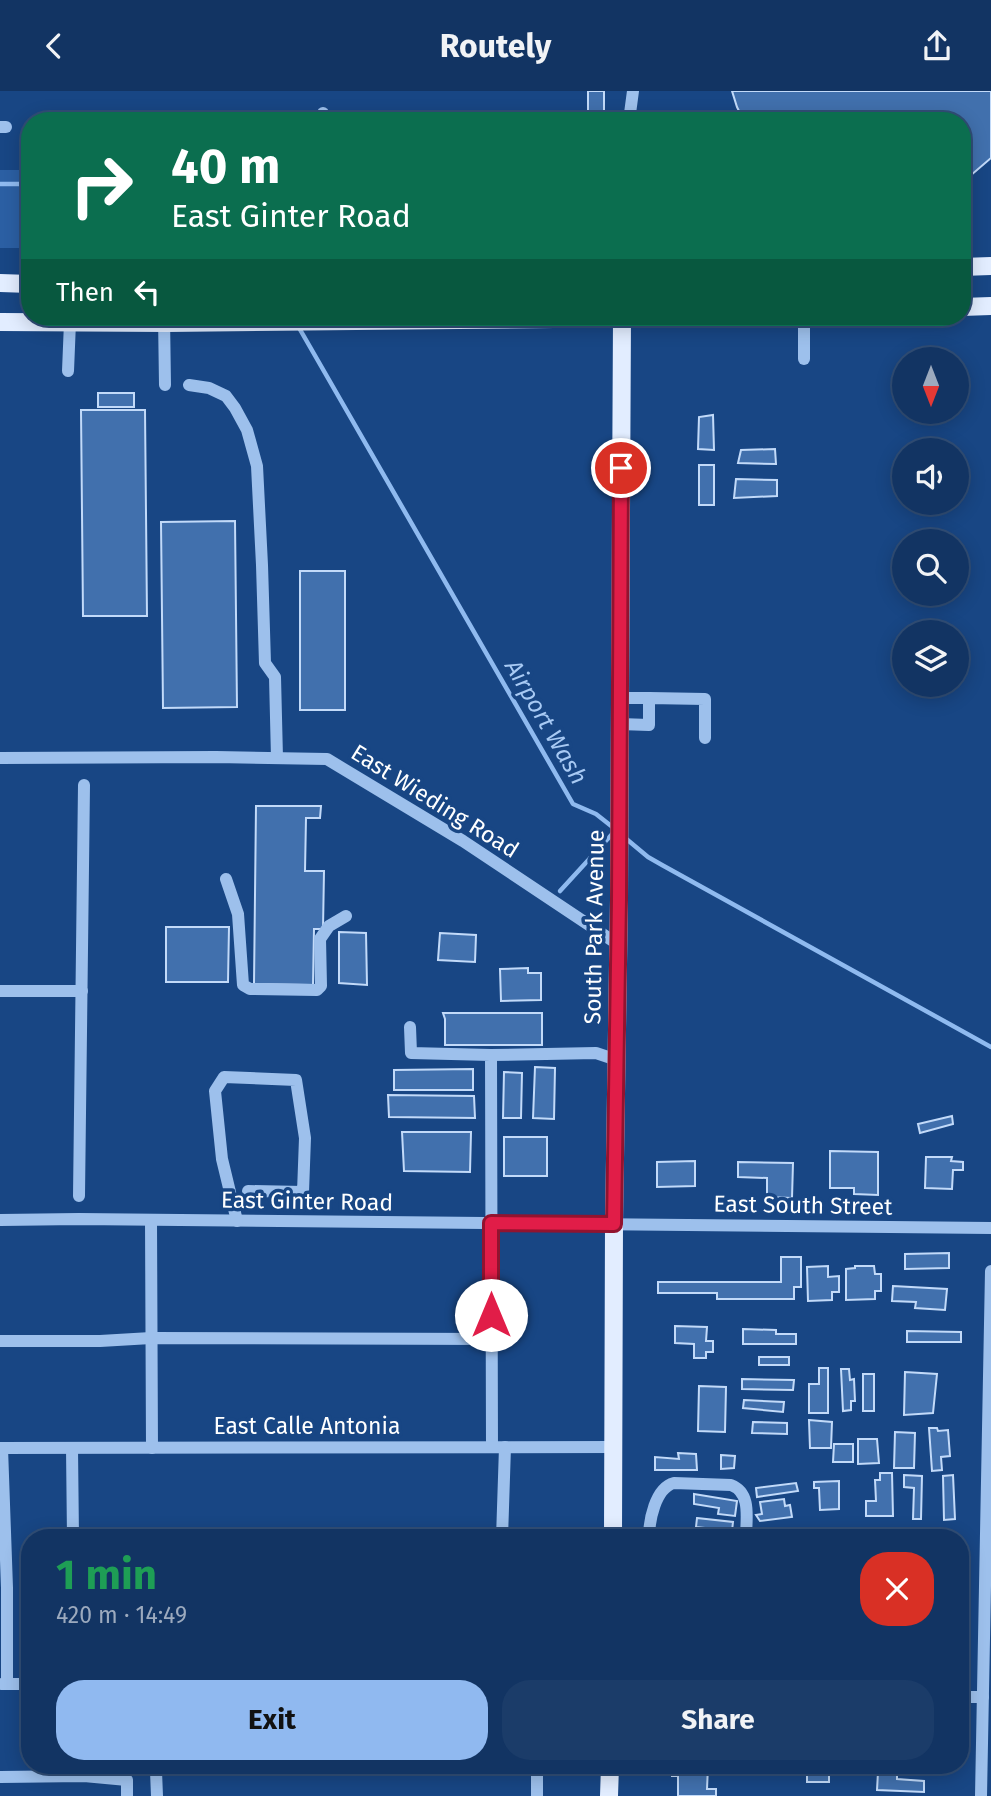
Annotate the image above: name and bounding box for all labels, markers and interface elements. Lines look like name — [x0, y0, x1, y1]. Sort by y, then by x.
icon: back — [35, 27, 73, 65]
text: Routely — [440, 27, 551, 65]
icon: share — [918, 27, 956, 65]
text: 40 m — [171, 137, 280, 196]
icon: right — [56, 140, 147, 231]
text: East Ginter Road — [171, 197, 411, 235]
icon: left — [128, 273, 166, 311]
text: Then — [56, 277, 114, 308]
north arrow — [892, 347, 970, 423]
map controls — [892, 347, 969, 697]
pin — [591, 438, 651, 498]
button: sound — [892, 438, 969, 515]
icon: arrive — [602, 449, 640, 487]
button: search — [892, 529, 969, 606]
button: layers — [892, 620, 969, 697]
water label: Airport Wash — [499, 654, 593, 789]
street label: East Wieding Road — [346, 738, 524, 864]
street label: South Park Avenue — [578, 829, 610, 1025]
street label: East Ginter Road — [221, 1185, 393, 1217]
street label: East South Street — [713, 1189, 893, 1221]
position arrow — [454, 1278, 528, 1352]
street label: East Calle Antonia — [214, 1412, 400, 1440]
text: 1 min — [56, 1550, 157, 1600]
button: close — [860, 1552, 934, 1626]
text: 420 m · 14:49 — [56, 1601, 187, 1629]
button: Exit — [56, 1680, 488, 1760]
button: Share — [502, 1680, 934, 1760]

